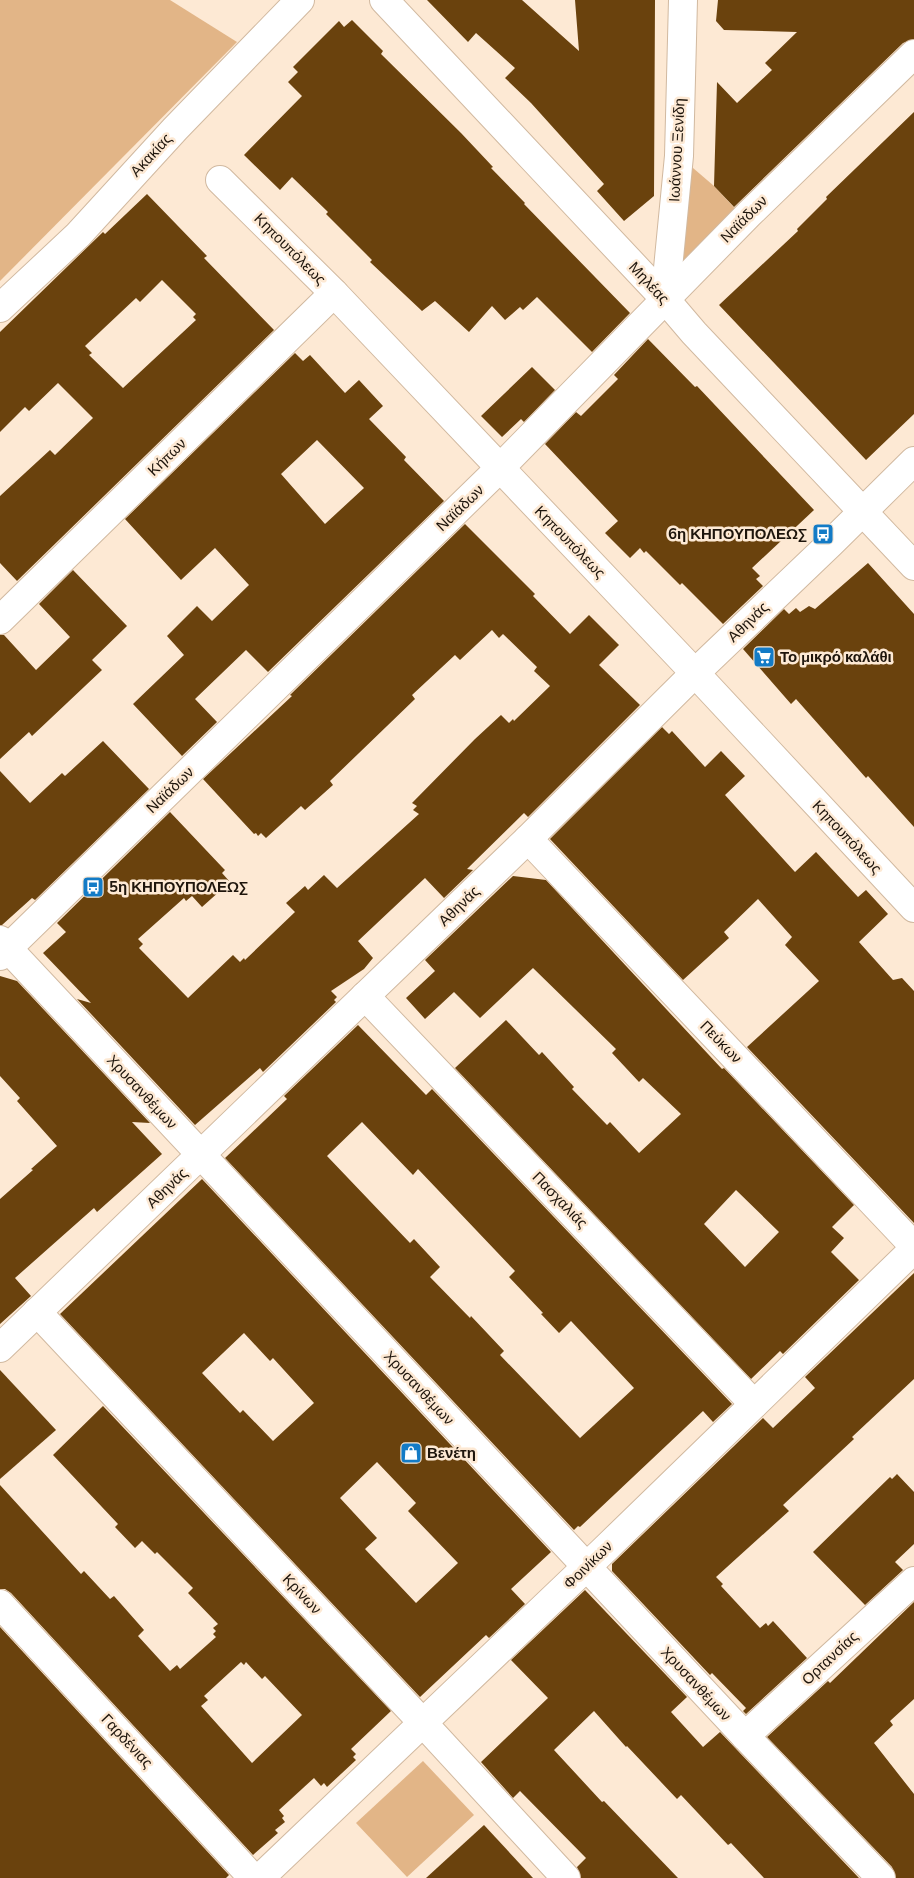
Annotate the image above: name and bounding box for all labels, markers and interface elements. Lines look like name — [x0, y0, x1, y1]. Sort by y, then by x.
street label: Ιωάννου Ξενίδη — [664, 98, 690, 202]
street label: Ακακίας — [126, 129, 176, 181]
street label: Ναϊάδων — [716, 191, 772, 247]
street label: Κηπουπόλεως — [250, 209, 330, 289]
street label: Μηλέας — [624, 258, 674, 308]
street label: Κήπων — [143, 434, 191, 480]
street label: Ναϊάδων — [432, 480, 488, 536]
street label: Κηπουπόλεως — [530, 501, 610, 583]
bus stop icon: 6η ΚΗΠΟΥΠΟΛΕΩΣ — [811, 522, 835, 546]
place label: 6η ΚΗΠΟΥΠΟΛΕΩΣ — [668, 524, 807, 544]
street label: Αθηνάς — [723, 597, 773, 647]
supermarket icon: Το μικρό καλάθι — [752, 645, 776, 669]
place label: Το μικρό καλάθι — [780, 647, 892, 667]
street label: Ναϊάδων — [142, 762, 198, 818]
street label: Κηπουπόλεως — [808, 796, 886, 878]
bus stop icon: 5η ΚΗΠΟΥΠΟΛΕΩΣ — [81, 875, 105, 899]
place label: 5η ΚΗΠΟΥΠΟΛΕΩΣ — [109, 877, 248, 897]
street label: Αθηνάς — [434, 881, 484, 931]
street label: Πεύκων — [696, 1016, 746, 1068]
street label: Χρυσανθέμων — [102, 1051, 182, 1133]
street label: Αθηνάς — [142, 1163, 192, 1213]
street label: Πασχαλιάς — [528, 1167, 592, 1233]
street label: Χρυσανθέμων — [379, 1347, 459, 1429]
shop icon: Βενέτη — [399, 1441, 423, 1465]
place label: Βενέτη — [427, 1443, 476, 1463]
street label: Φοινίκων — [559, 1537, 617, 1593]
street label: Κρίνων — [278, 1569, 326, 1619]
street label: Ορτανσίας — [797, 1627, 863, 1689]
street label: Χρυσανθέμων — [656, 1643, 736, 1725]
street label: Γαρδένιας — [97, 1710, 157, 1772]

